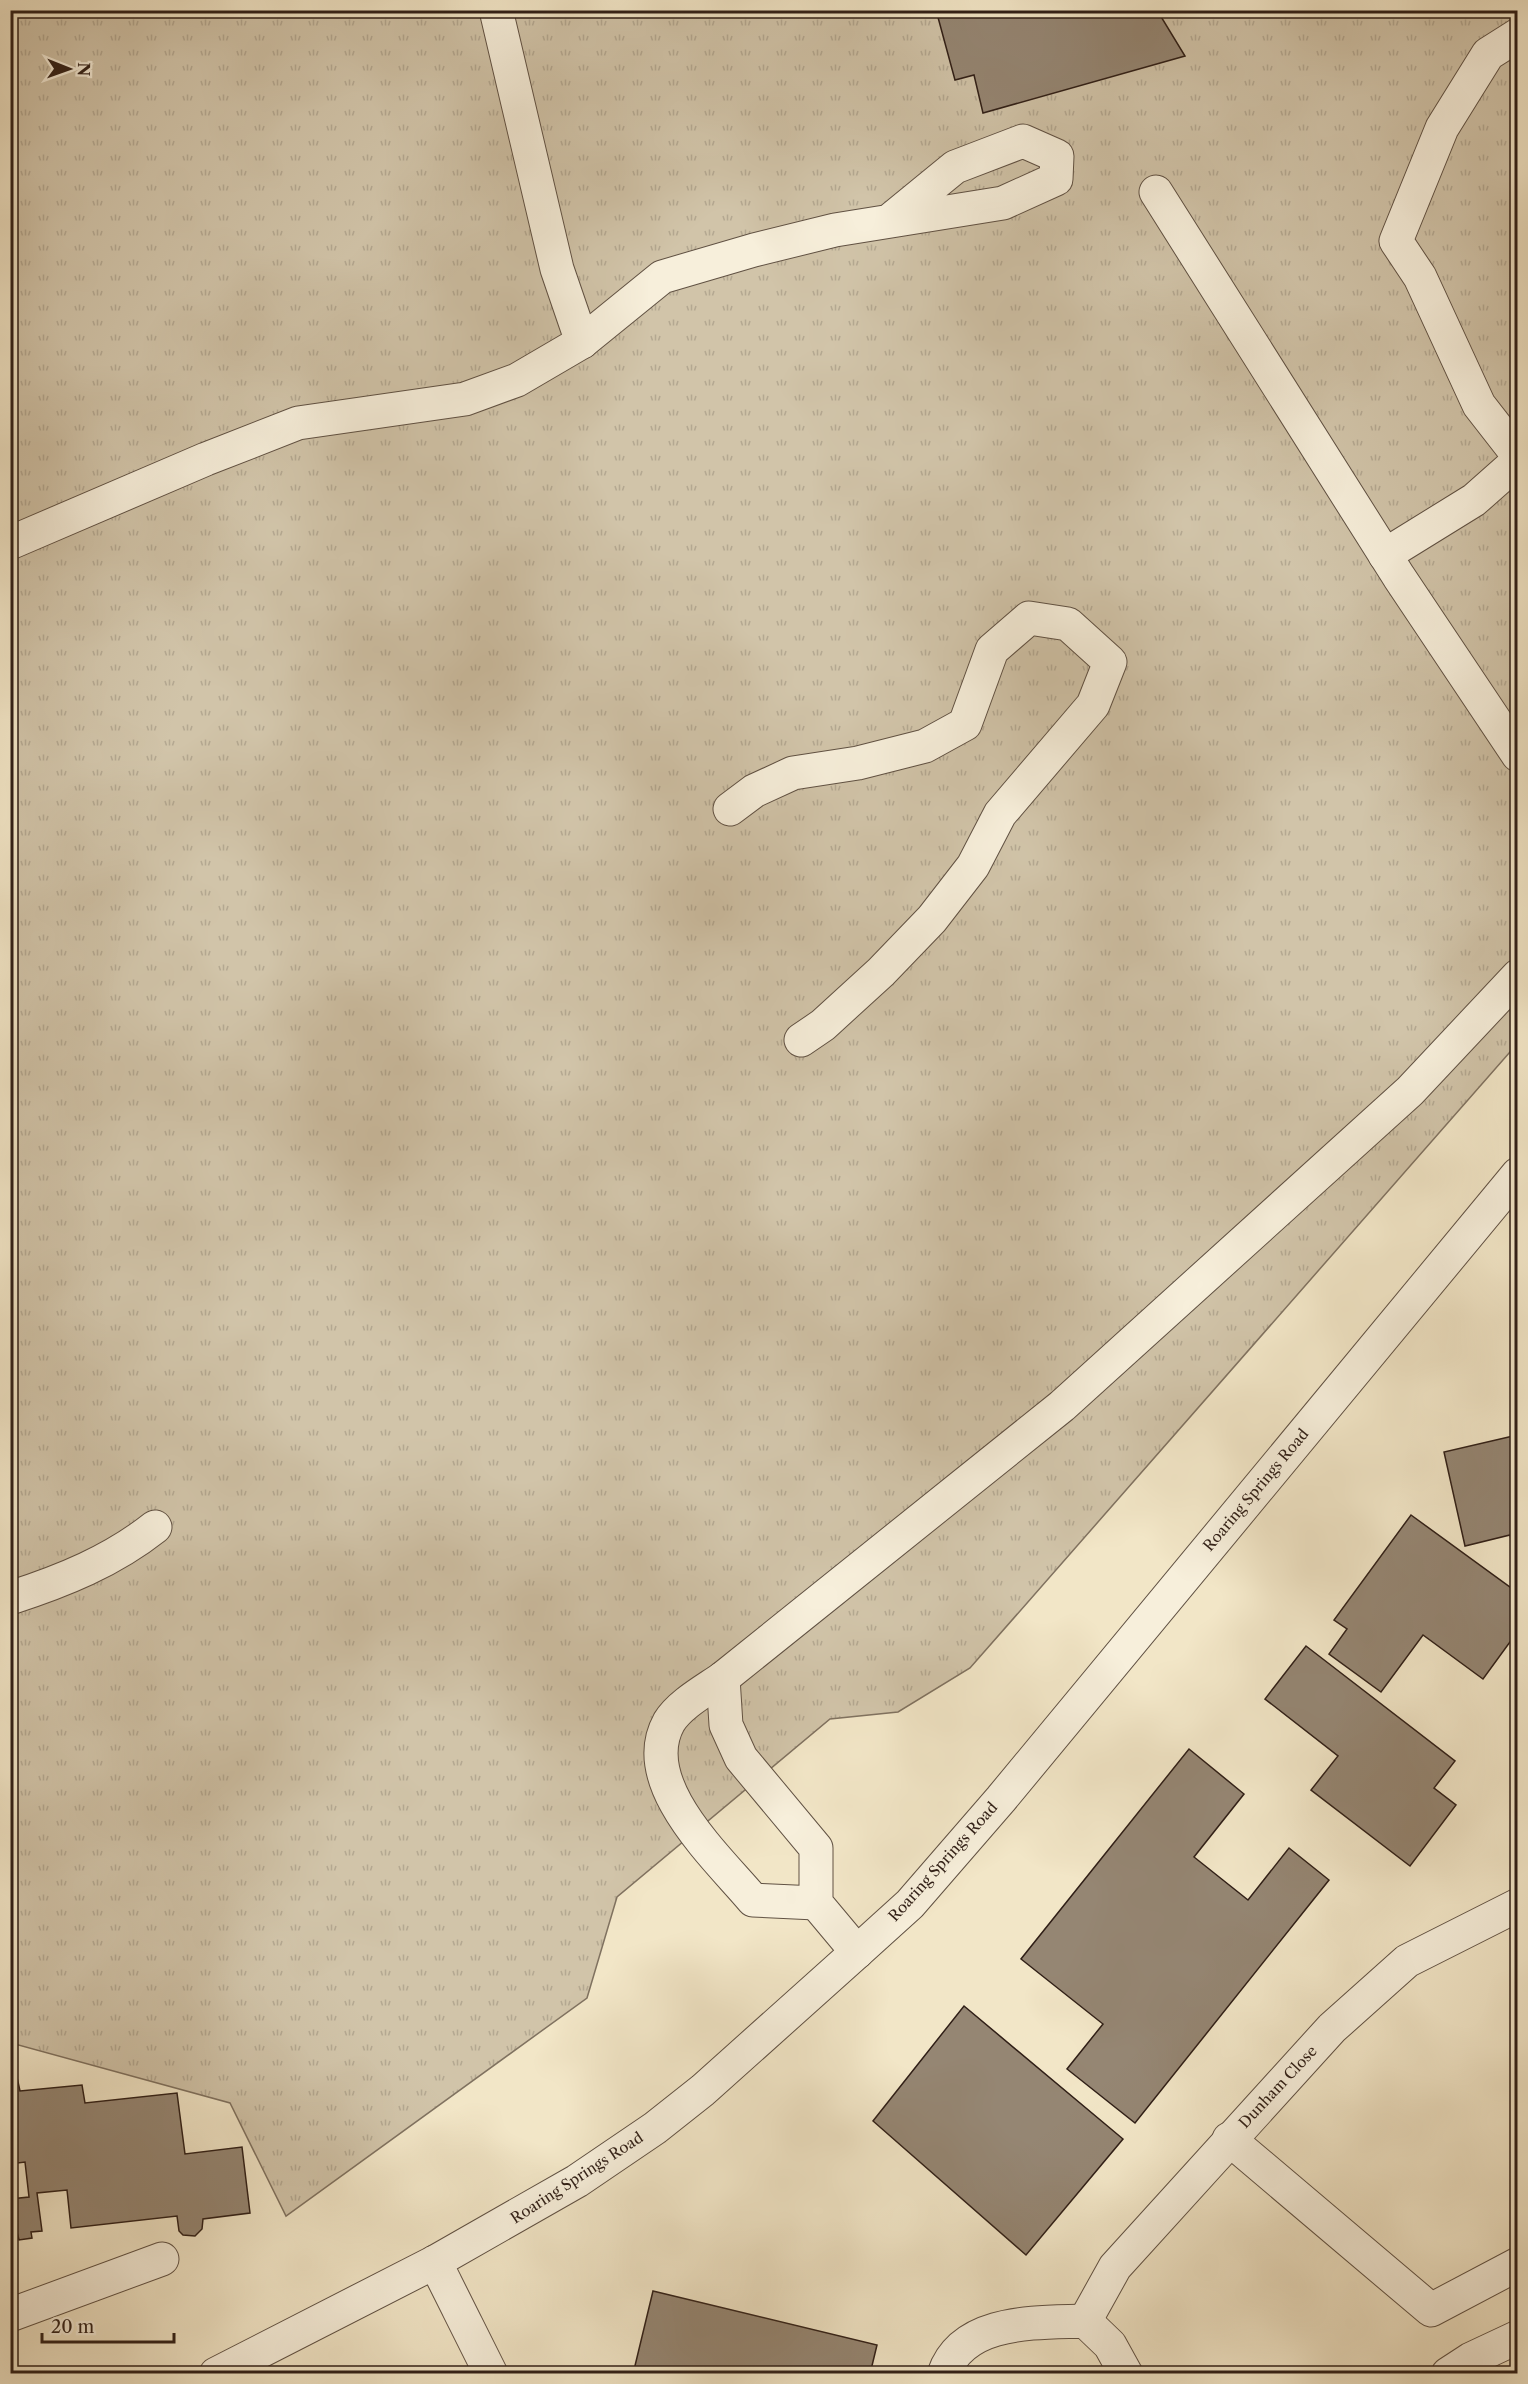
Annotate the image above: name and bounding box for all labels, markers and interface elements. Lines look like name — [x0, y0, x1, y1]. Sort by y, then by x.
north arrow — [39, 39, 99, 99]
text: N — [74, 62, 94, 76]
street label: Roaring Springs Road — [1199, 1425, 1312, 1555]
street label: Roaring Springs Road — [884, 1798, 1001, 1925]
street label: Dunham Close — [1234, 2041, 1321, 2132]
street label: Roaring Springs Road — [507, 2128, 647, 2228]
scale bar — [42, 2306, 174, 2344]
text: 20 m — [51, 2316, 95, 2338]

